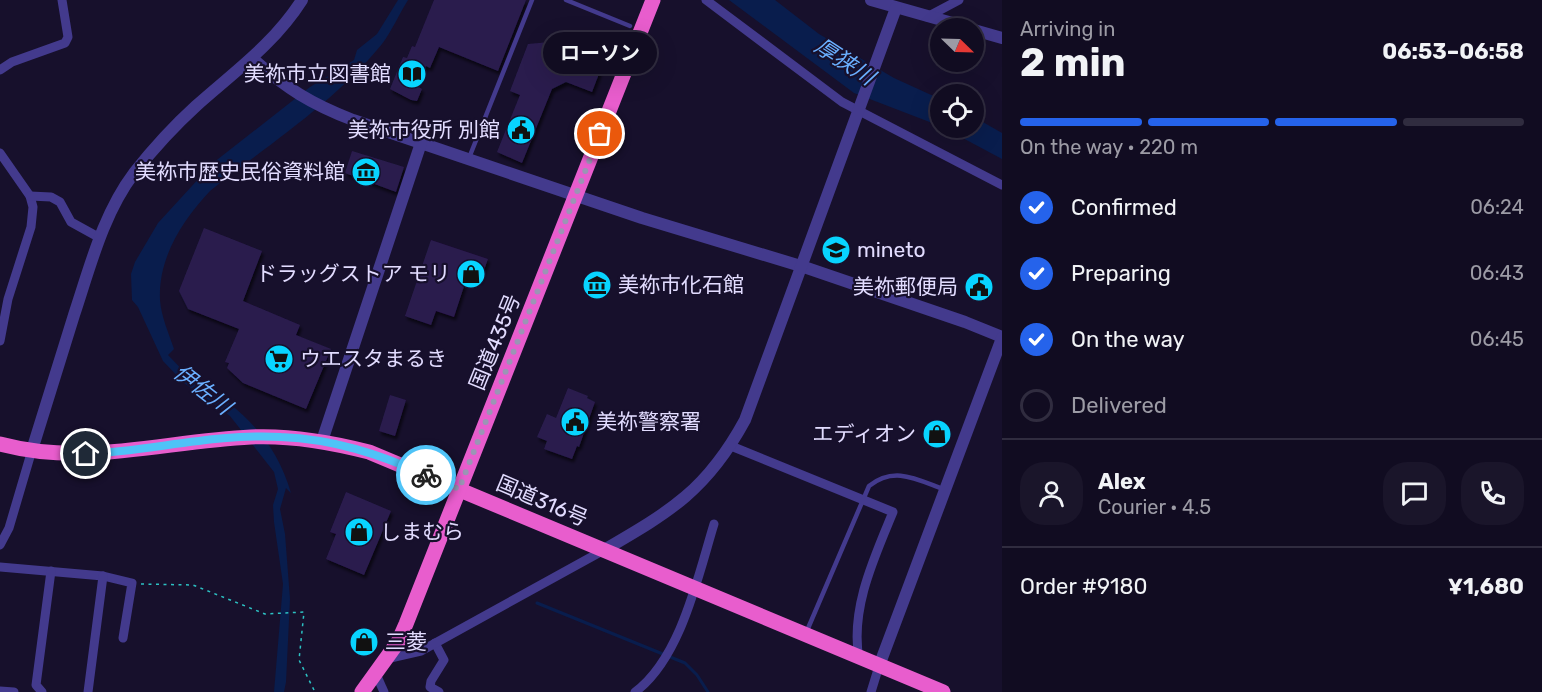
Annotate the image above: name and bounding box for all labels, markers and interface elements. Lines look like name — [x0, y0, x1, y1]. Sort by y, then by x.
text: Arriving in — [1020, 17, 1115, 41]
north arrow — [930, 18, 984, 72]
map controls — [930, 18, 984, 138]
callout: ローソン — [543, 32, 657, 74]
water label: 厚狭川 — [810, 32, 881, 92]
text: 06:53–06:58 — [1382, 38, 1524, 65]
text: 2 min — [1020, 40, 1126, 86]
text: ローソン — [560, 41, 640, 65]
library icon: 美祢市立図書館 — [396, 58, 428, 90]
place label: 美祢市立図書館 — [244, 61, 391, 86]
button: locate — [930, 84, 984, 138]
pin — [574, 108, 625, 159]
public building icon: 美祢市役所 別館 — [505, 114, 537, 146]
place label: 美祢市役所 別館 — [348, 117, 500, 142]
icon: bag — [583, 117, 616, 150]
text: On the way · 220 m — [1020, 135, 1198, 159]
museum icon: 美袮市歴史民俗資料館 — [350, 156, 382, 188]
place label: 美袮市歴史民俗資料館 — [135, 159, 345, 184]
icon: check — [1020, 191, 1053, 224]
text: Confirmed — [1071, 194, 1177, 221]
text: 06:24 — [1470, 195, 1524, 219]
school or university icon: mineto — [820, 234, 852, 266]
place label: mineto — [857, 237, 925, 262]
icon: check — [1020, 257, 1053, 290]
shop icon: ドラッグストア モリ — [455, 258, 487, 290]
text: Preparing — [1071, 260, 1171, 287]
place label: ドラッグストア モリ — [256, 261, 450, 286]
text: 06:43 — [1470, 261, 1524, 285]
museum icon: 美袮市化石館 — [581, 269, 613, 301]
public building icon: 美祢郵便局 — [963, 271, 995, 303]
place label: 美袮市化石館 — [618, 272, 744, 297]
place label: 美祢郵便局 — [853, 274, 958, 299]
street label: 国道435号 — [464, 290, 525, 393]
icon: check — [1020, 323, 1053, 356]
text: On the way — [1071, 326, 1185, 353]
text: 06:45 — [1470, 327, 1524, 351]
supermarket icon: ウエスタまるき — [263, 343, 295, 375]
place label: ウエスタまるき — [300, 346, 447, 371]
water label: 伊佐川 — [168, 358, 239, 422]
text: Delivered — [1071, 392, 1167, 419]
public building icon: 美祢警察署 — [559, 406, 591, 438]
place label: 美祢警察署 — [596, 409, 701, 434]
shop icon: エディオン — [921, 418, 953, 450]
place label: エディオン — [812, 421, 916, 446]
pin — [60, 428, 111, 479]
icon: home — [69, 437, 102, 470]
courier — [396, 445, 456, 505]
icon: bike — [410, 459, 443, 492]
button: person — [1020, 462, 1083, 525]
button: chat — [1383, 462, 1446, 525]
button: phone — [1461, 462, 1524, 525]
text: Alex — [1098, 468, 1146, 495]
street label: 国道316号 — [493, 470, 592, 531]
text: Courier · 4.5 — [1098, 495, 1211, 519]
shop icon: しまむら — [343, 516, 375, 548]
place label: しまむら — [380, 519, 464, 544]
text: Order #9180 — [1020, 573, 1147, 600]
text: ¥1,680 — [1448, 573, 1524, 600]
shop icon: 三菱 — [348, 626, 380, 658]
place label: 三菱 — [385, 629, 427, 654]

